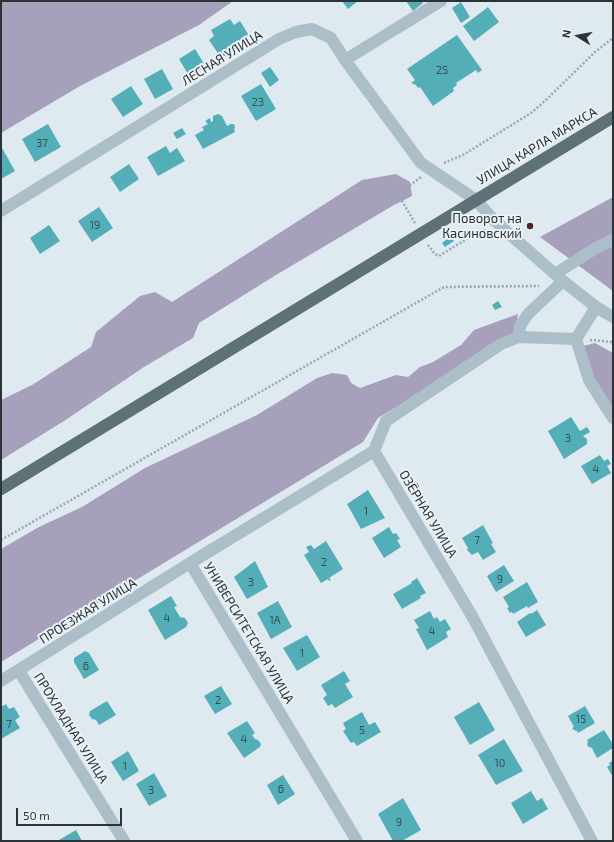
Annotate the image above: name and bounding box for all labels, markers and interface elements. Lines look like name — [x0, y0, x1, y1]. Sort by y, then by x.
north arrow — [558, 16, 598, 56]
street label: ЛЕСНАЯ УЛИЦА — [179, 27, 265, 89]
text: N — [559, 28, 573, 39]
house number: 25 — [436, 63, 448, 77]
house number: 23 — [252, 95, 264, 109]
street label: УЛИЦА КАРЛА МАРКСА — [474, 104, 600, 188]
house number: 37 — [36, 136, 48, 150]
place label: Поворот на Касиновский — [442, 211, 522, 242]
house number: 19 — [90, 218, 100, 232]
marker: Поворот на Касиновский — [525, 221, 535, 231]
house number: 3 — [565, 431, 571, 445]
house number: 4 — [593, 462, 599, 476]
street label: ОЗЁРНАЯ УЛИЦА — [396, 467, 460, 561]
house number: 1 — [364, 504, 368, 518]
house number: 7 — [474, 533, 480, 547]
house number: 2 — [321, 555, 327, 569]
street label: УНИВЕРСИТЕТСКАЯ УЛИЦА — [201, 560, 297, 706]
house number: 9 — [497, 572, 503, 586]
street label: ПРОЕЗЖАЯ УЛИЦА — [37, 575, 139, 647]
house number: 3 — [248, 575, 254, 589]
house number: 4 — [164, 611, 170, 625]
house number: 1А — [269, 613, 281, 627]
house number: 4 — [429, 624, 435, 638]
house number: 1 — [300, 646, 304, 660]
house number: 6 — [83, 659, 89, 673]
street label: ПРОХЛАДНАЯ УЛИЦА — [31, 670, 111, 786]
house number: 2 — [215, 693, 221, 707]
house number: 15 — [576, 712, 586, 726]
house number: 7 — [6, 717, 12, 731]
house number: 5 — [359, 723, 365, 737]
house number: 4 — [241, 732, 247, 746]
house number: 10 — [494, 756, 506, 770]
house number: 1 — [123, 759, 127, 773]
house number: 6 — [278, 782, 284, 796]
house number: 3 — [148, 783, 154, 797]
scale bar — [18, 800, 124, 826]
text: 50 m — [23, 808, 50, 822]
house number: 9 — [396, 815, 402, 829]

